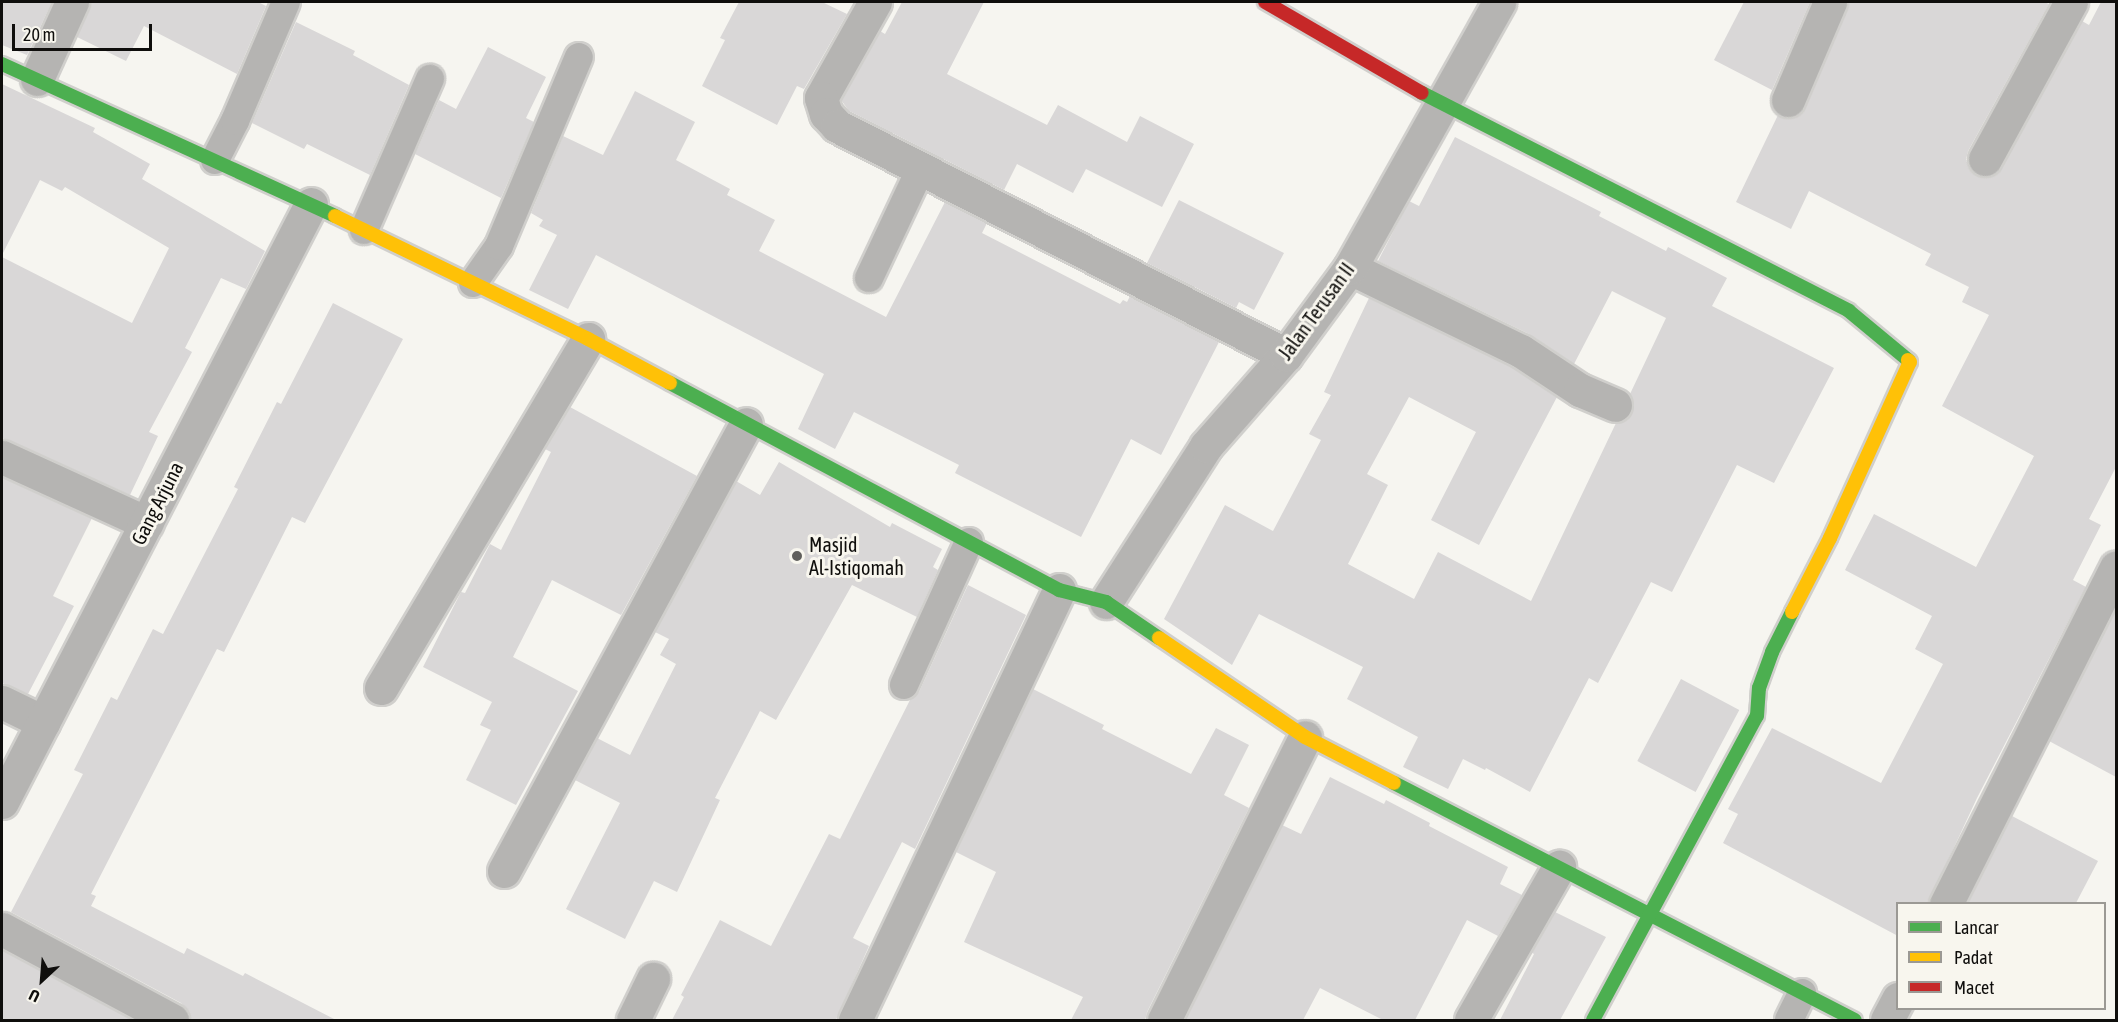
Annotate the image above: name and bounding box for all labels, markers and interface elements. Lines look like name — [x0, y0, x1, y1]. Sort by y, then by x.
scale bar — [15, 12, 154, 50]
text: 20 m — [23, 24, 55, 45]
street label: Jalan Terusan II — [1273, 258, 1359, 364]
street label: Gang Arjuna — [126, 458, 188, 548]
place label: Masjid Al-Istiqomah — [809, 532, 904, 579]
marker: Masjid Al-Istiqomah — [790, 549, 804, 563]
legend — [1896, 902, 2106, 1010]
text: Lancar — [1954, 917, 1998, 938]
text: Padat — [1954, 947, 1993, 968]
north arrow — [12, 950, 72, 1010]
text: Macet — [1954, 977, 1994, 998]
text: U — [26, 986, 42, 1006]

